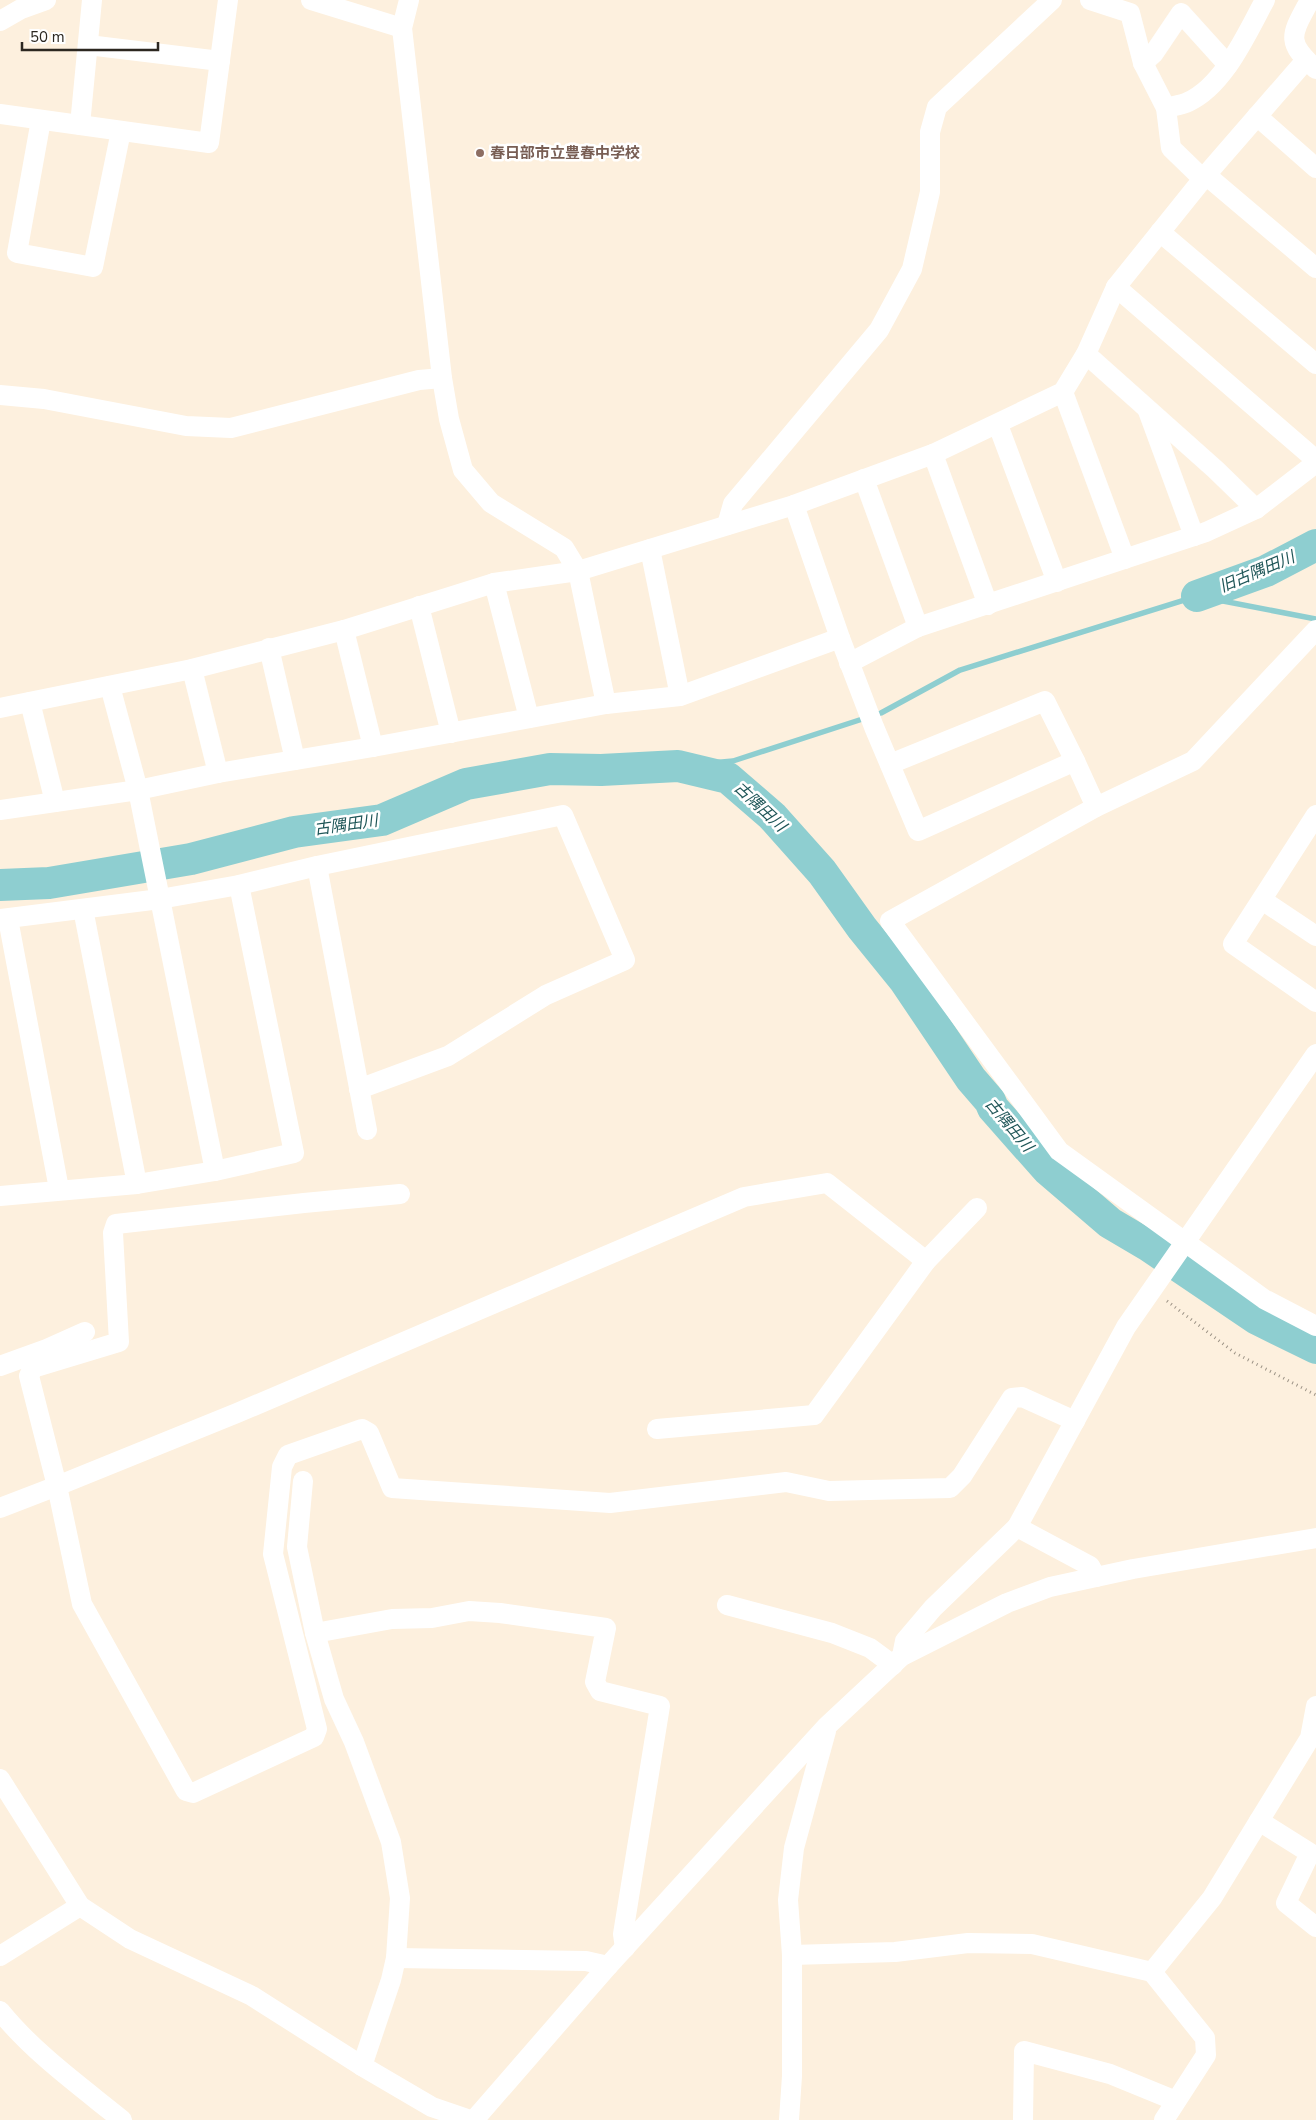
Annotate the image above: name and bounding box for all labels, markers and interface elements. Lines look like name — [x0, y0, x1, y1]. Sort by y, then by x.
scale bar — [22, 20, 159, 52]
text: 50 m — [30, 27, 65, 47]
place label: 春日部市立豊春中学校 — [490, 143, 640, 163]
marker: 春日部市立豊春中学校 — [474, 147, 486, 159]
water label: 旧古隅田川 — [1216, 545, 1300, 598]
water label: 古隅田川 — [729, 777, 792, 838]
water label: 古隅田川 — [313, 809, 381, 840]
water label: 古隅田川 — [980, 1093, 1039, 1158]

